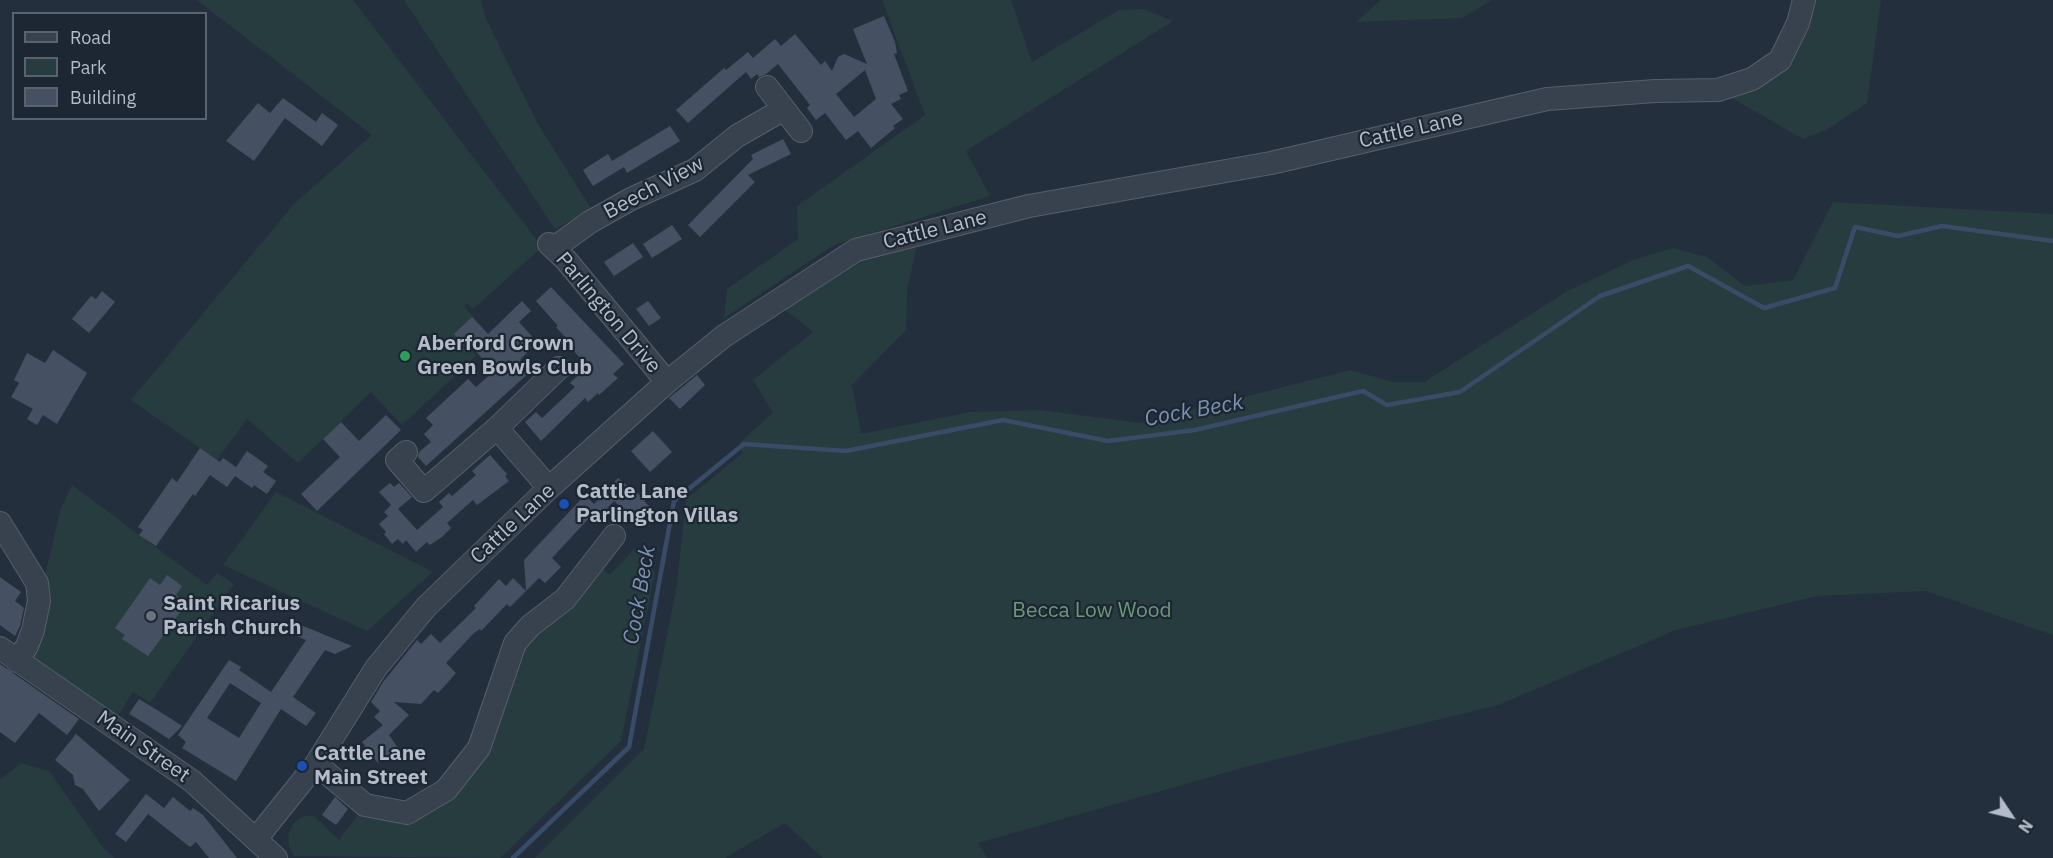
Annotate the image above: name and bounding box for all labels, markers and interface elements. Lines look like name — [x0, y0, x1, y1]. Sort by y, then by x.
legend — [12, 12, 207, 120]
text: Road — [70, 26, 111, 49]
text: Park — [70, 56, 106, 79]
text: Building — [70, 86, 136, 109]
street label: Cattle Lane — [1356, 106, 1466, 154]
street label: Beech View — [600, 151, 708, 225]
street label: Cattle Lane — [880, 205, 990, 255]
street label: Parlington Drive — [550, 247, 666, 379]
place label: Aberford Crown Green Bowls Club — [417, 331, 592, 381]
marker: Aberford Crown Green Bowls Club — [398, 349, 412, 363]
water label: Cock Beck — [1143, 389, 1245, 433]
street label: Cattle Lane — [466, 479, 560, 569]
place label: Cattle Lane Parlington Villas — [576, 479, 738, 529]
marker: Cattle Lane Parlington Villas — [557, 497, 571, 511]
water label: Cock Beck — [618, 544, 662, 646]
place label: Saint Ricarius Parish Church — [163, 591, 301, 641]
park label: Becca Low Wood — [1012, 598, 1172, 624]
marker: Saint Ricarius Parish Church — [144, 609, 158, 623]
street label: Main Street — [92, 706, 194, 788]
place label: Cattle Lane Main Street — [314, 741, 428, 791]
marker: Cattle Lane Main Street — [295, 759, 309, 773]
north arrow — [1981, 786, 2041, 846]
text: N — [2014, 816, 2037, 837]

